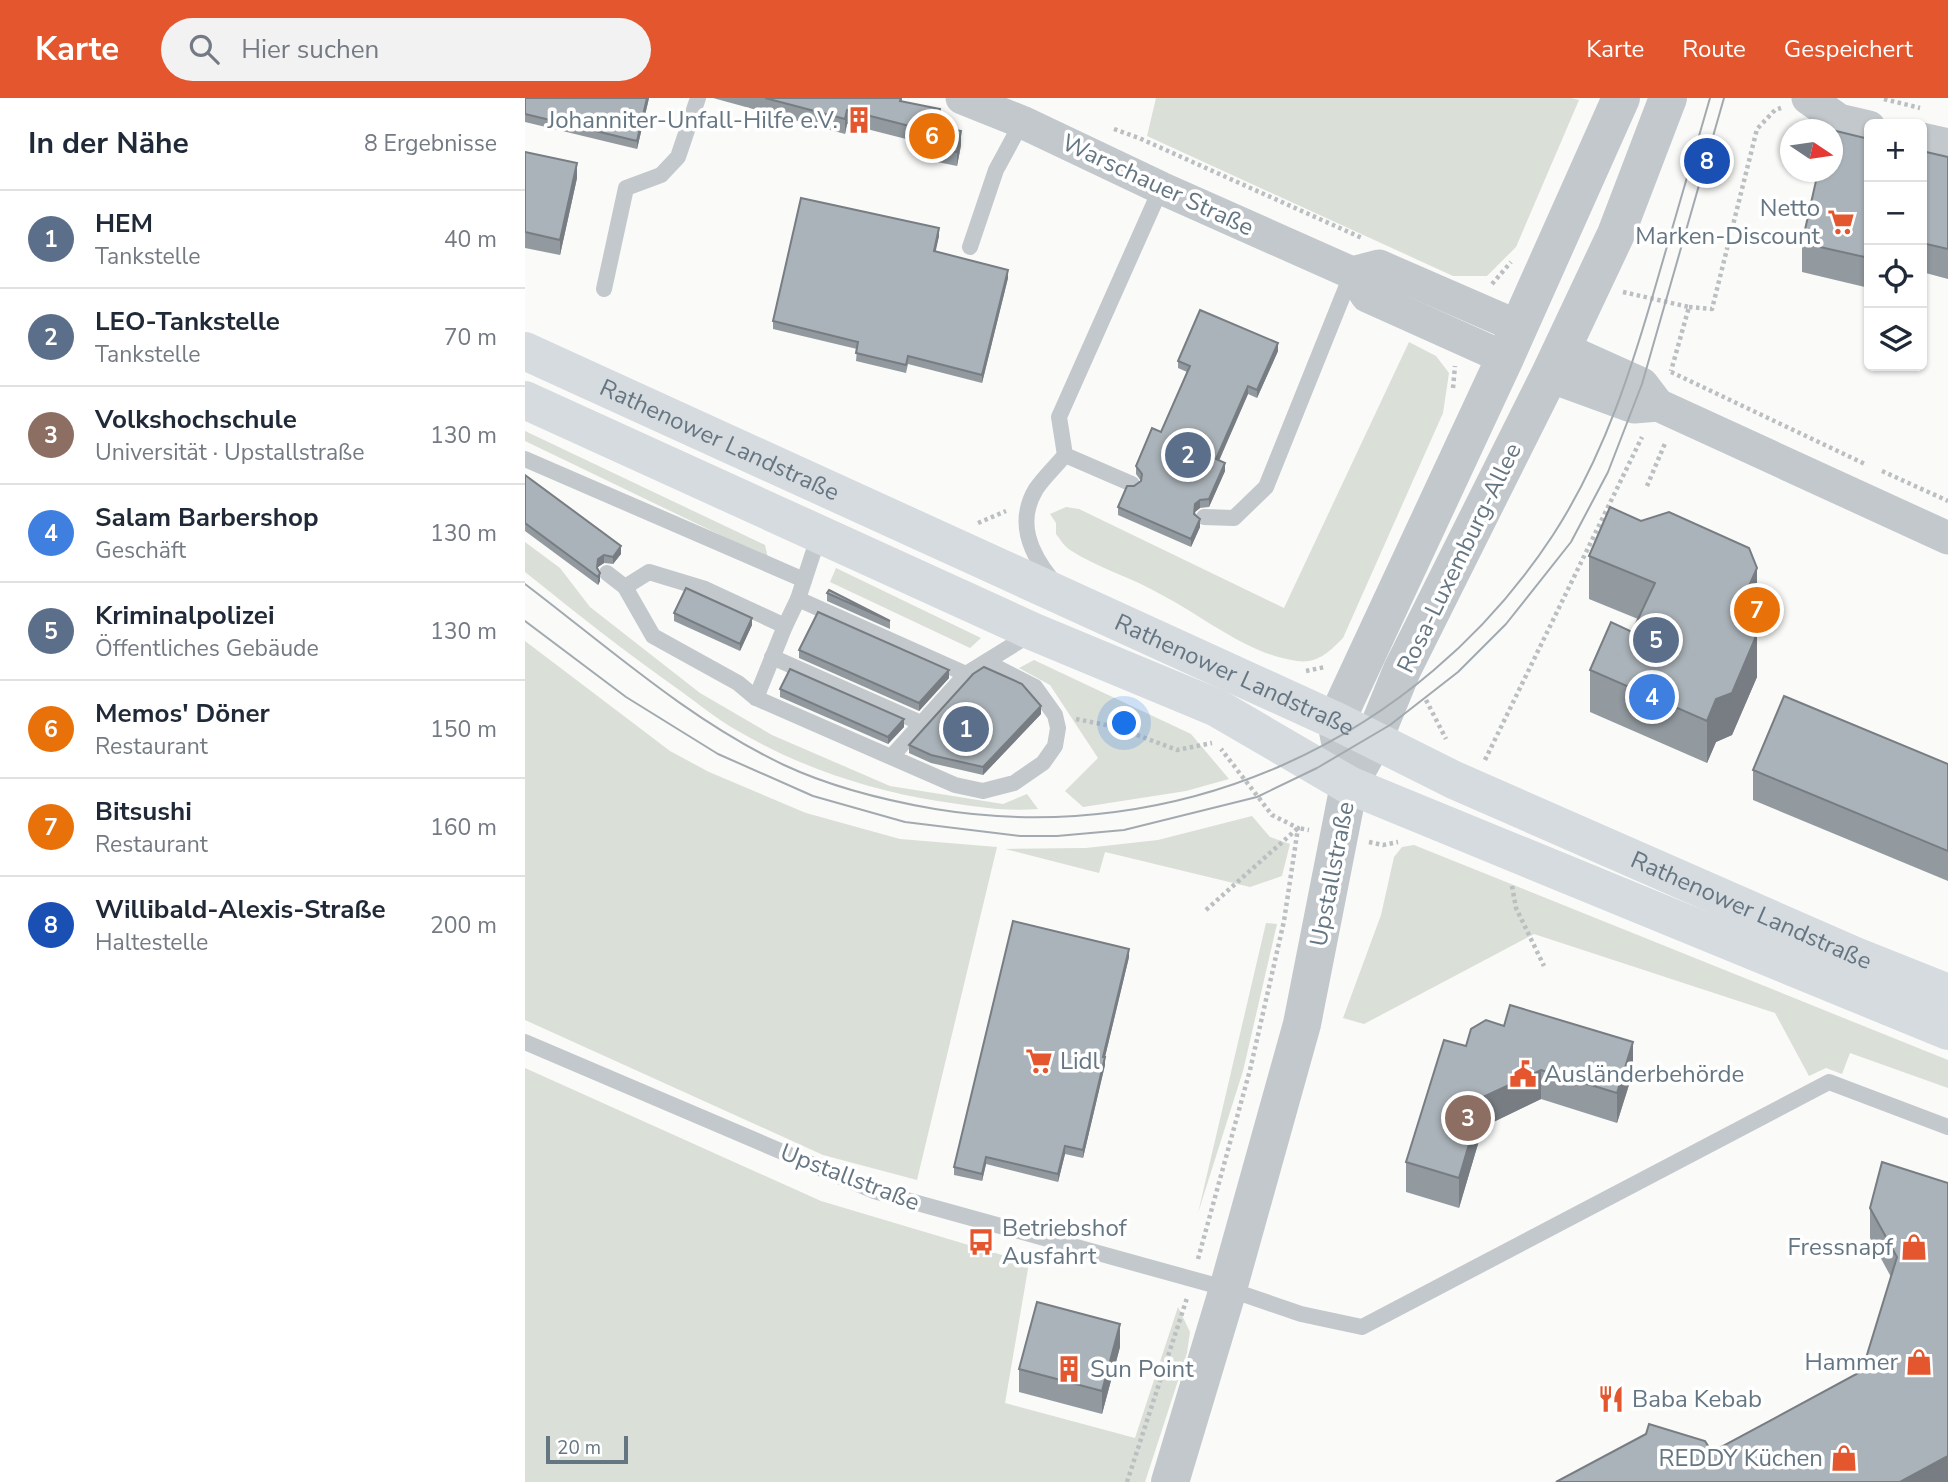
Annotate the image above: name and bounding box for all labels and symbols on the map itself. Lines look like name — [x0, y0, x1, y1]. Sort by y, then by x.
place label: Johanniter-Unfall-Hilfe e.V. — [546, 104, 838, 136]
building icon: Johanniter-Unfall-Hilfe e.V. — [844, 105, 874, 135]
pin: 6 — [909, 110, 955, 162]
north arrow — [1780, 119, 1843, 182]
street label: Warschauer Straße — [1057, 127, 1259, 243]
pin: 8 — [1684, 135, 1730, 187]
place label: Netto Marken-Discount — [1635, 192, 1821, 252]
supermarket icon: Netto Marken-Discount — [1826, 207, 1856, 237]
street label: Rathenower Landstraße — [595, 371, 845, 508]
pin: 2 — [1165, 429, 1211, 481]
street label: Rosa-Luxemburg-Allee — [1389, 438, 1529, 678]
pin: 7 — [1734, 584, 1780, 636]
street label: Rathenower Landstraße — [1110, 606, 1360, 744]
pin: 5 — [1633, 614, 1679, 666]
pin: 4 — [1629, 671, 1675, 723]
pin: 1 — [943, 703, 989, 755]
your location — [1107, 706, 1141, 740]
street label: Upstallstraße — [1302, 799, 1362, 949]
street label: Rathenower Landstraße — [1626, 844, 1876, 977]
place label: Lidl — [1060, 1045, 1100, 1077]
supermarket icon: Lidl — [1024, 1046, 1054, 1076]
place label: Ausländerbehörde — [1544, 1058, 1744, 1090]
public building icon: Ausländerbehörde — [1508, 1059, 1538, 1089]
pin: 3 — [1445, 1092, 1491, 1144]
street label: Upstallstraße — [776, 1136, 924, 1218]
place label: Betriebshof Ausfahrt — [1002, 1212, 1128, 1272]
bus stop icon: Betriebshof Ausfahrt — [966, 1227, 996, 1257]
place label: Fressnapf — [1788, 1231, 1894, 1263]
shop icon: Fressnapf — [1899, 1232, 1929, 1262]
place label: Hammer — [1805, 1346, 1898, 1378]
shop icon: Hammer — [1904, 1347, 1934, 1377]
place label: Sun Point — [1090, 1353, 1194, 1385]
building icon: Sun Point — [1054, 1354, 1084, 1384]
place label: Baba Kebab — [1632, 1383, 1762, 1415]
restaurant icon: Baba Kebab — [1596, 1384, 1626, 1414]
scale bar — [546, 1433, 628, 1465]
place label: REDDY Küchen — [1659, 1442, 1823, 1474]
shop icon: REDDY Küchen — [1829, 1443, 1859, 1473]

